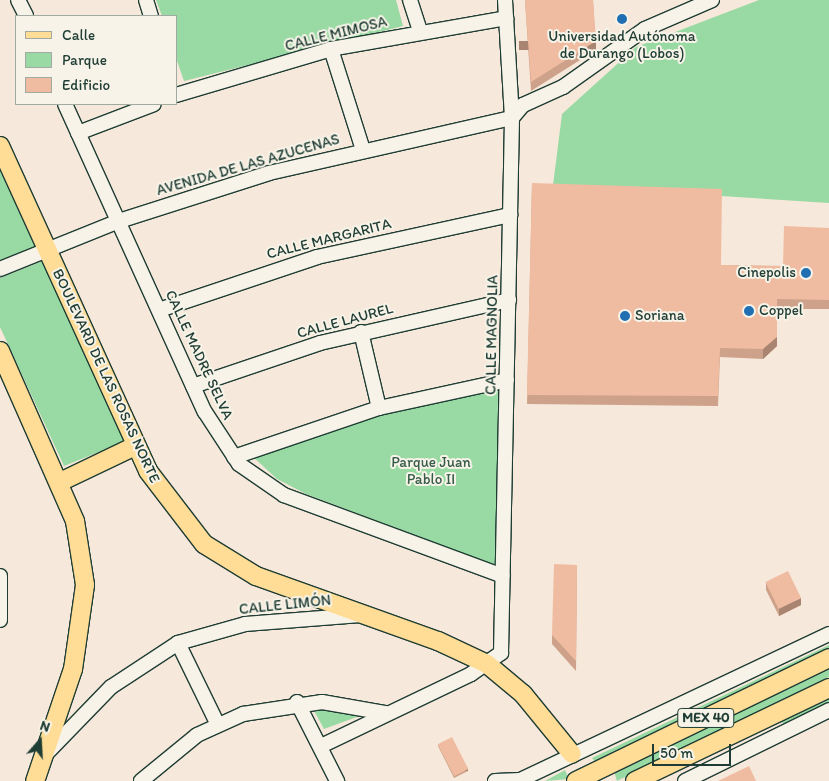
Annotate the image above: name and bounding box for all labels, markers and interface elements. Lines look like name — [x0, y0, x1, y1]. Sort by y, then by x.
street label: CALLE MIMOSA — [283, 13, 389, 55]
marker: Universidad Autónoma de Durango (Lobos) — [616, 13, 628, 25]
legend — [15, 15, 178, 105]
text: Calle — [62, 26, 95, 44]
place label: Universidad Autónoma de Durango (Lobos) — [548, 27, 696, 62]
text: Parque — [62, 51, 107, 69]
text: Edificio — [62, 76, 110, 94]
street label: AVENIDA DE LAS AZUCENAS — [154, 130, 342, 200]
street label: CALLE MARGARITA — [264, 215, 394, 263]
place label: Cinepolis — [737, 264, 796, 282]
street label: BOULEVARD DE LAS ROSAS NORTE — [48, 266, 164, 486]
marker: Cinepolis — [800, 267, 812, 279]
street label: CALLE MAGNOLIA — [482, 274, 502, 396]
street label: CALLE MADRE SELVA — [161, 287, 237, 423]
street label: CALLE LAUREL — [295, 300, 395, 342]
place label: Coppel — [759, 302, 803, 320]
marker: Coppel — [743, 305, 755, 317]
place label: Soriana — [635, 307, 684, 325]
marker: Soriana — [619, 310, 631, 322]
park label: Parque Juan Pablo II — [391, 453, 471, 488]
street label: CALLE LIMÓN — [238, 591, 332, 619]
road number: MEX 40 — [677, 706, 735, 730]
north arrow — [15, 716, 65, 766]
text: N — [38, 717, 52, 736]
scale bar — [654, 734, 733, 766]
text: 50 m — [660, 744, 693, 762]

